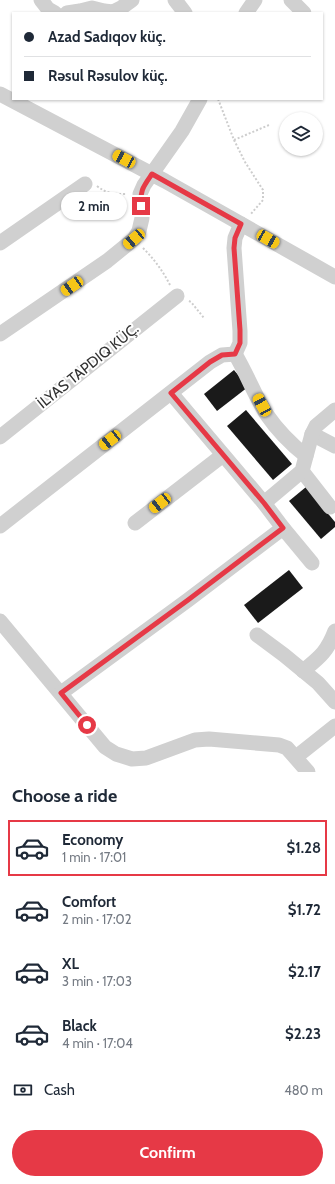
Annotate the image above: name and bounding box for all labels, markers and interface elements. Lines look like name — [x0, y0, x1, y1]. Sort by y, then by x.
text: Azad Sadıqov küç. — [48, 28, 166, 46]
text: Rəsul Rəsulov küç. — [48, 67, 168, 85]
map controls — [279, 112, 323, 156]
button: layers — [279, 112, 323, 156]
car — [111, 148, 137, 170]
callout: 2 min — [61, 192, 127, 220]
route end — [132, 197, 150, 215]
text: 2 min — [78, 198, 110, 214]
car — [121, 227, 147, 251]
car — [255, 228, 281, 250]
car — [59, 274, 85, 298]
street label: İLYAS TAPDIQ KÜÇ. — [33, 319, 142, 412]
car — [251, 392, 273, 418]
car — [97, 428, 123, 452]
car — [147, 491, 173, 515]
route start — [78, 716, 96, 734]
text: Choose a ride — [12, 785, 117, 807]
icon: car — [14, 830, 50, 866]
text: Economy — [62, 831, 123, 849]
text: $1.28 — [286, 839, 321, 857]
text: 1 min · 17:01 — [62, 849, 126, 865]
icon: car — [14, 892, 50, 928]
text: Comfort — [62, 893, 116, 911]
text: $1.72 — [288, 901, 321, 919]
text: 2 min · 17:02 — [62, 911, 131, 927]
icon: car — [14, 954, 50, 990]
text: XL — [62, 955, 79, 973]
text: $2.17 — [288, 963, 321, 981]
text: 3 min · 17:03 — [62, 973, 132, 989]
icon: car — [14, 1016, 50, 1052]
text: Black — [62, 1017, 97, 1035]
text: $2.23 — [285, 1025, 321, 1043]
text: 4 min · 17:04 — [62, 1035, 133, 1051]
icon: cash — [12, 1079, 34, 1101]
text: Cash — [44, 1081, 75, 1099]
text: 480 m — [284, 1082, 323, 1098]
button: Confirm — [12, 1130, 323, 1176]

